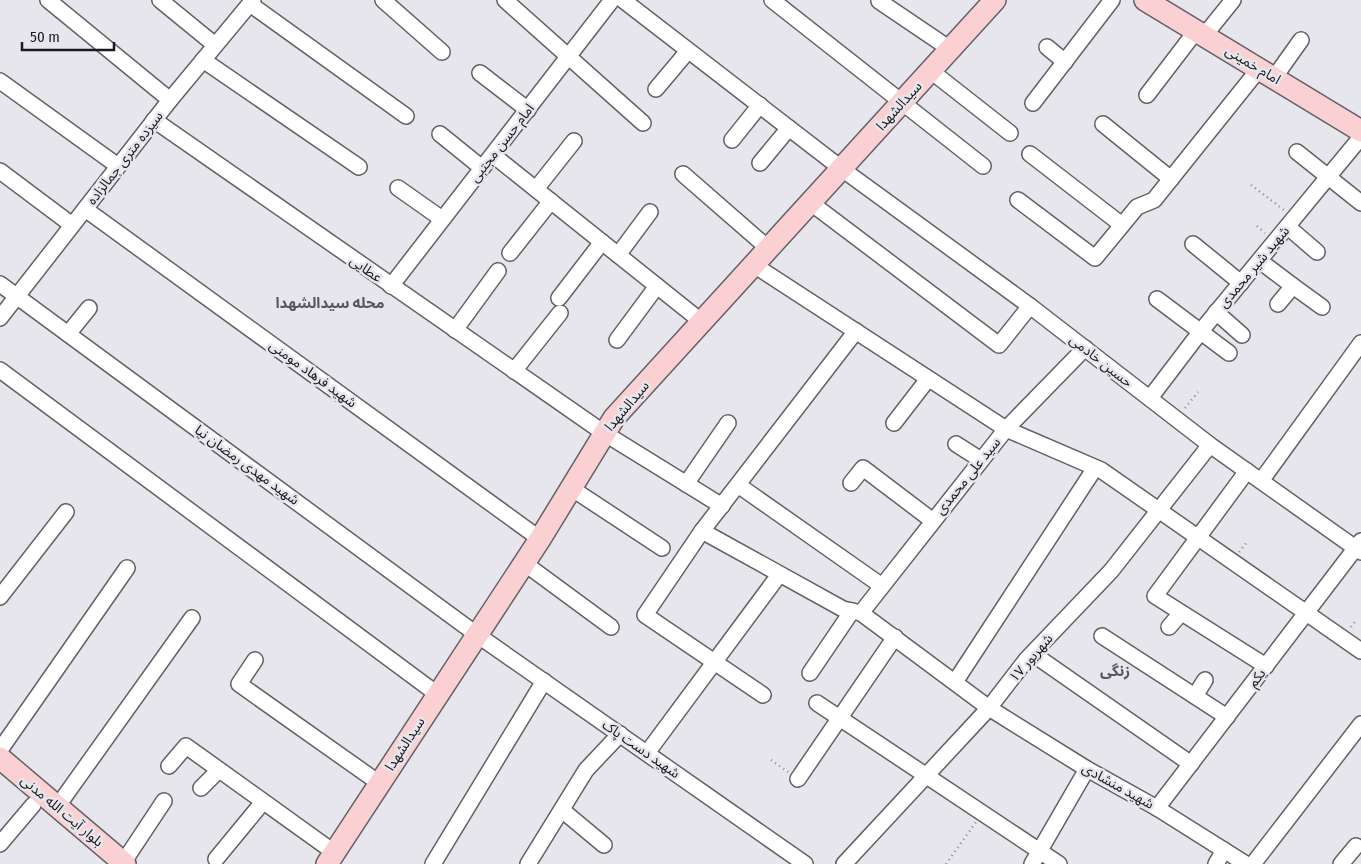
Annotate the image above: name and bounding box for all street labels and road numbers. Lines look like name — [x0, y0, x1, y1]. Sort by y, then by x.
street label: امام خمینی — [1221, 42, 1284, 90]
street label: سیدالشهدا — [872, 78, 926, 134]
street label: امام حسن مجتبی — [466, 100, 540, 187]
street label: سیزده متری جمالزاده — [83, 108, 167, 208]
street label: شهید شیر محمدی — [1215, 223, 1293, 311]
street label: عطایی — [347, 252, 385, 286]
street label: حسین خادمی — [1066, 331, 1136, 391]
street label: شهید فرهاد مومنی — [266, 337, 360, 411]
street label: سیدالشهدا — [601, 377, 653, 435]
street label: شهید مهدی رمضان نیا — [191, 421, 303, 509]
street label: سید علی محمدی — [932, 434, 1004, 518]
street label: ۱۷ شهریور — [1005, 630, 1057, 686]
street label: یکم — [1244, 665, 1271, 692]
street label: سیدالشهدا — [381, 714, 429, 774]
street label: شهید دست پاک — [598, 716, 683, 783]
street label: شهید منشادی — [1079, 759, 1157, 813]
street label: بلوار آیت الله مدنی — [17, 772, 107, 851]

